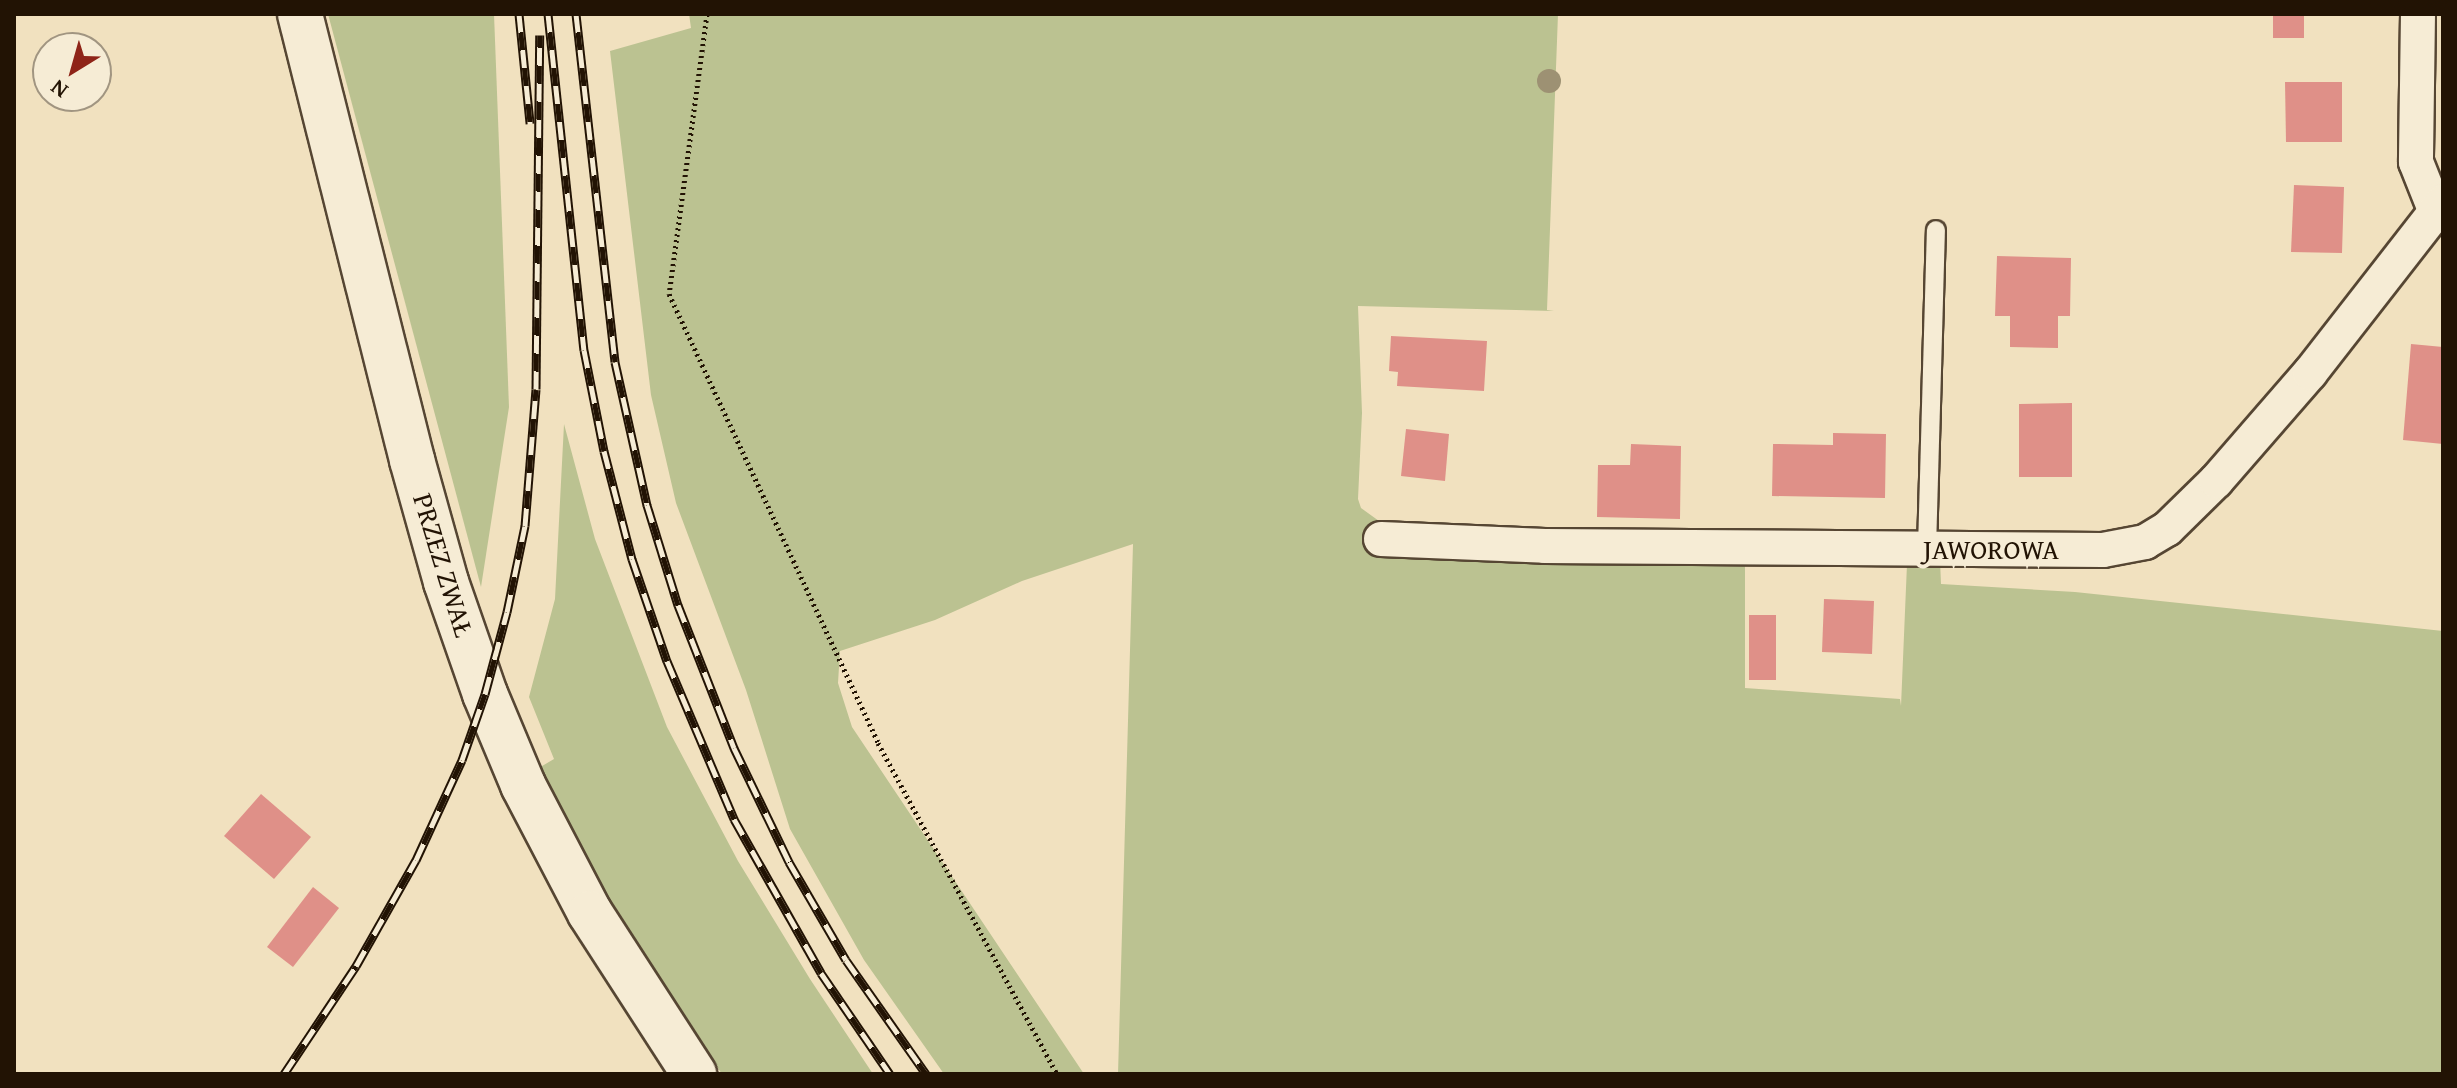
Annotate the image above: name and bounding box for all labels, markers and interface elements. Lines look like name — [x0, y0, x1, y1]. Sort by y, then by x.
north arrow — [32, 32, 112, 112]
text: N — [43, 72, 74, 107]
street label: PRZEZ ZWAŁ — [406, 489, 482, 641]
street label: JAWOROWA — [1923, 532, 2059, 566]

